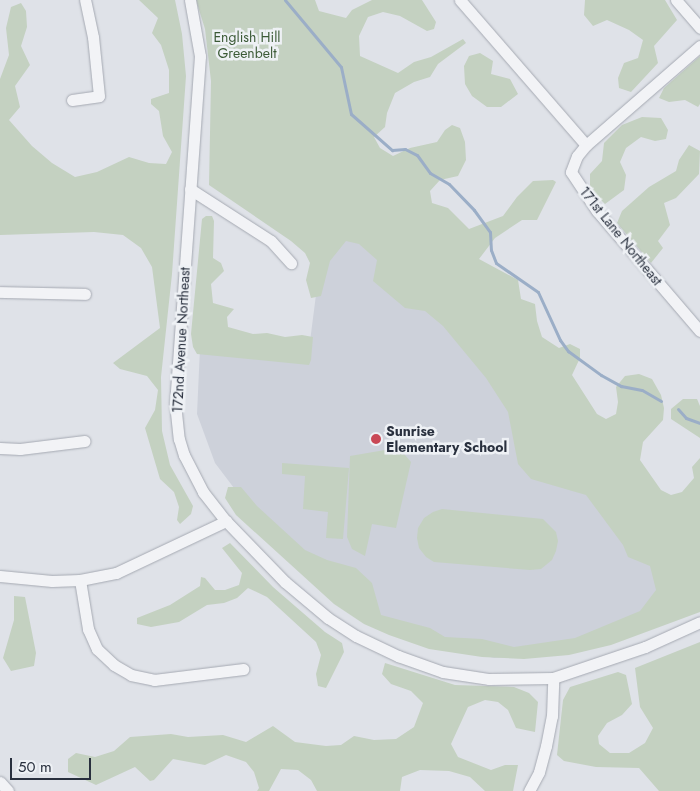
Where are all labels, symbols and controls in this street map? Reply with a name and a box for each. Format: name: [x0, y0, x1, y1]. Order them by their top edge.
park label: English Hill Greenbelt: [213, 29, 281, 62]
street label: 171st Lane Northeast: [576, 183, 666, 289]
street label: 172nd Avenue Northeast: [169, 267, 193, 413]
place label: Sunrise Elementary School: [386, 423, 507, 456]
marker: Sunrise Elementary School: [370, 433, 382, 445]
scale bar: [12, 748, 94, 780]
text: 50 m: [18, 756, 52, 778]

